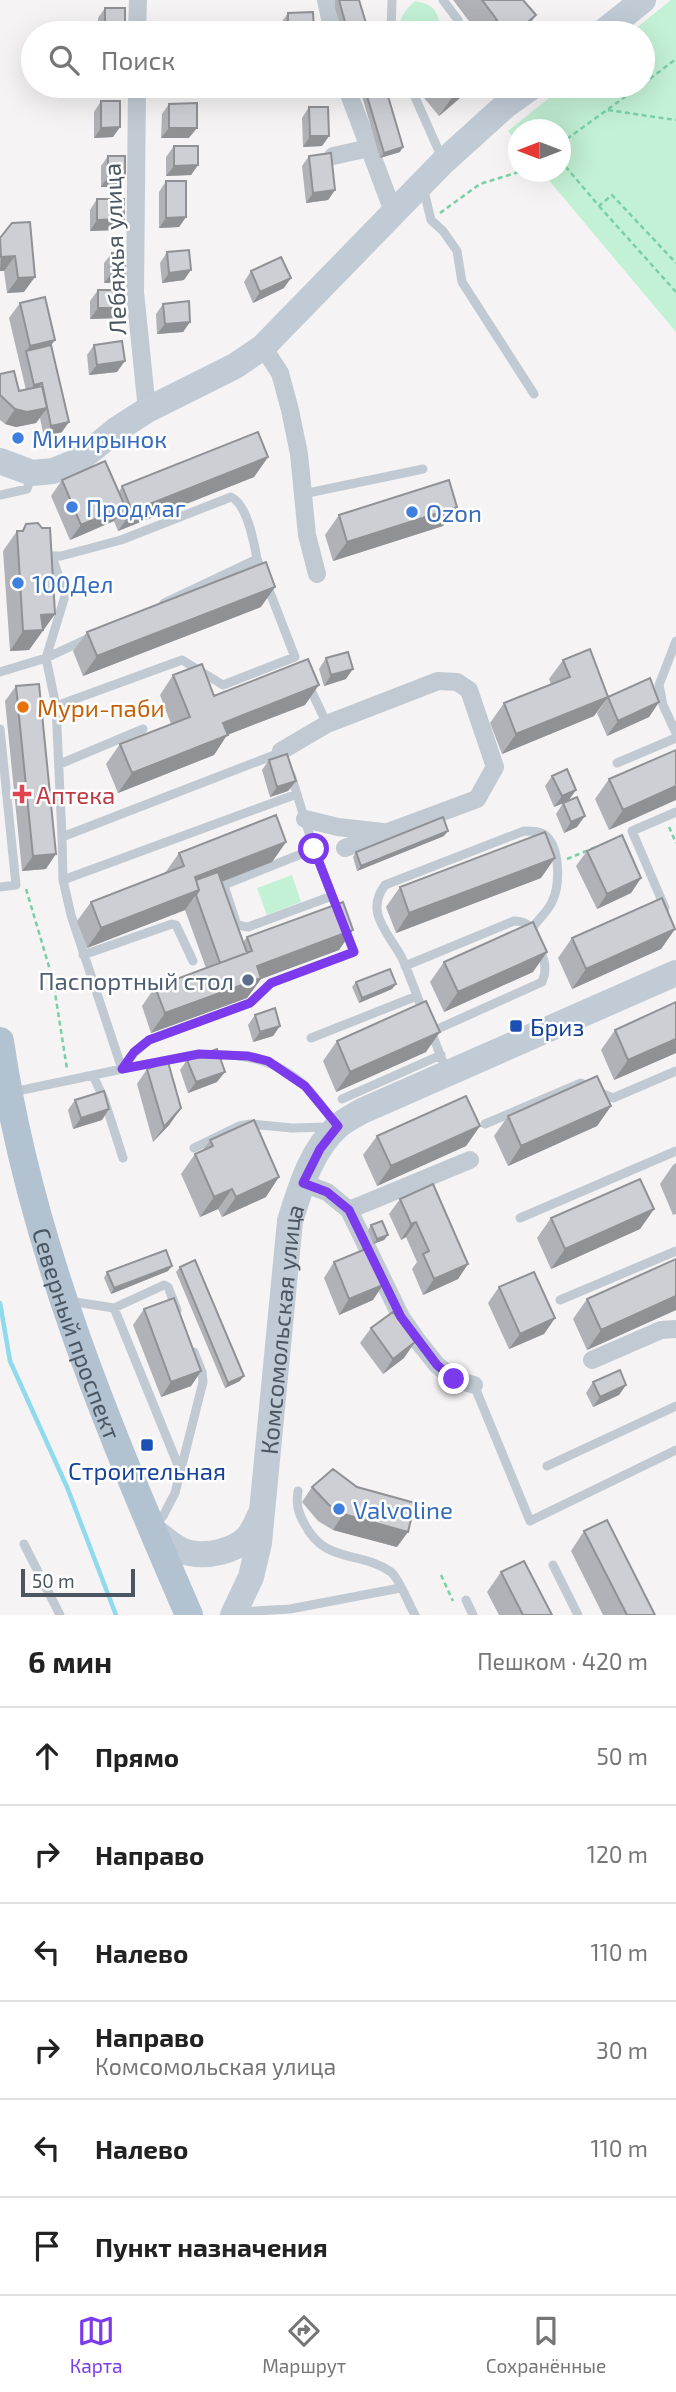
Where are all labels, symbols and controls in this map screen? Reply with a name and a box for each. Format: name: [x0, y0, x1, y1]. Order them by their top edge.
search box: [21, 21, 655, 98]
icon: search: [45, 41, 83, 79]
text: Поиск: [101, 44, 175, 75]
north arrow: [508, 119, 571, 182]
street label: Лебяжья улица: [97, 162, 132, 336]
place label: Минирынок: [32, 424, 167, 453]
marker: Минирынок: [10, 430, 26, 446]
place label: Продмаг: [86, 493, 186, 522]
place label: Ozon: [426, 498, 482, 527]
marker: Продмаг: [64, 499, 80, 515]
marker: Ozon: [404, 504, 420, 520]
place label: 100Дел: [32, 569, 114, 598]
marker: 100Дел: [10, 575, 26, 591]
place label: Мури-паби: [37, 693, 165, 723]
marker: Мури-паби: [15, 699, 31, 715]
place label: Аптека: [36, 780, 115, 809]
marker: Аптека: [14, 786, 30, 802]
route start: [298, 833, 329, 864]
place label: Паспортный стол: [39, 966, 234, 995]
marker: Паспортный стол: [240, 972, 256, 988]
place label: Бриз: [530, 1012, 584, 1041]
marker: Бриз: [508, 1018, 524, 1034]
street label: Комсомольская улица: [253, 1200, 309, 1456]
street label: Северный проспект: [27, 1224, 128, 1443]
route end: [438, 1363, 469, 1394]
marker: Строительная: [139, 1437, 155, 1453]
place label: Строительная: [68, 1456, 226, 1485]
place label: Valvoline: [353, 1495, 453, 1524]
marker: Valvoline: [331, 1501, 347, 1517]
scale bar: [21, 1566, 135, 1598]
text: 50 m: [32, 1569, 75, 1592]
text: 6 мин: [28, 1643, 112, 1679]
text: Пешком · 420 m: [477, 1647, 648, 1675]
icon: ahead: [28, 1737, 66, 1775]
text: Прямо: [95, 1741, 179, 1772]
text: 50 m: [597, 1742, 648, 1770]
icon: right: [28, 1835, 66, 1873]
text: Направо: [95, 1839, 204, 1870]
text: 120 m: [587, 1840, 648, 1868]
icon: left: [28, 1933, 66, 1971]
text: Налево: [95, 1937, 188, 1968]
text: 110 m: [591, 1938, 648, 1966]
text: Направо: [95, 2021, 204, 2052]
icon: right: [28, 2031, 66, 2069]
text: 30 m: [596, 2036, 648, 2064]
text: Комсомольская улица: [95, 2052, 336, 2080]
icon: left: [28, 2129, 66, 2167]
text: Налево: [95, 2133, 188, 2164]
text: 110 m: [591, 2134, 648, 2162]
icon: arrive: [28, 2227, 66, 2265]
text: Пункт назначения: [95, 2231, 328, 2262]
tab: Карта: [70, 2312, 123, 2377]
tab: Маршрут: [262, 2312, 346, 2377]
tab: Сохранённые: [486, 2312, 606, 2377]

